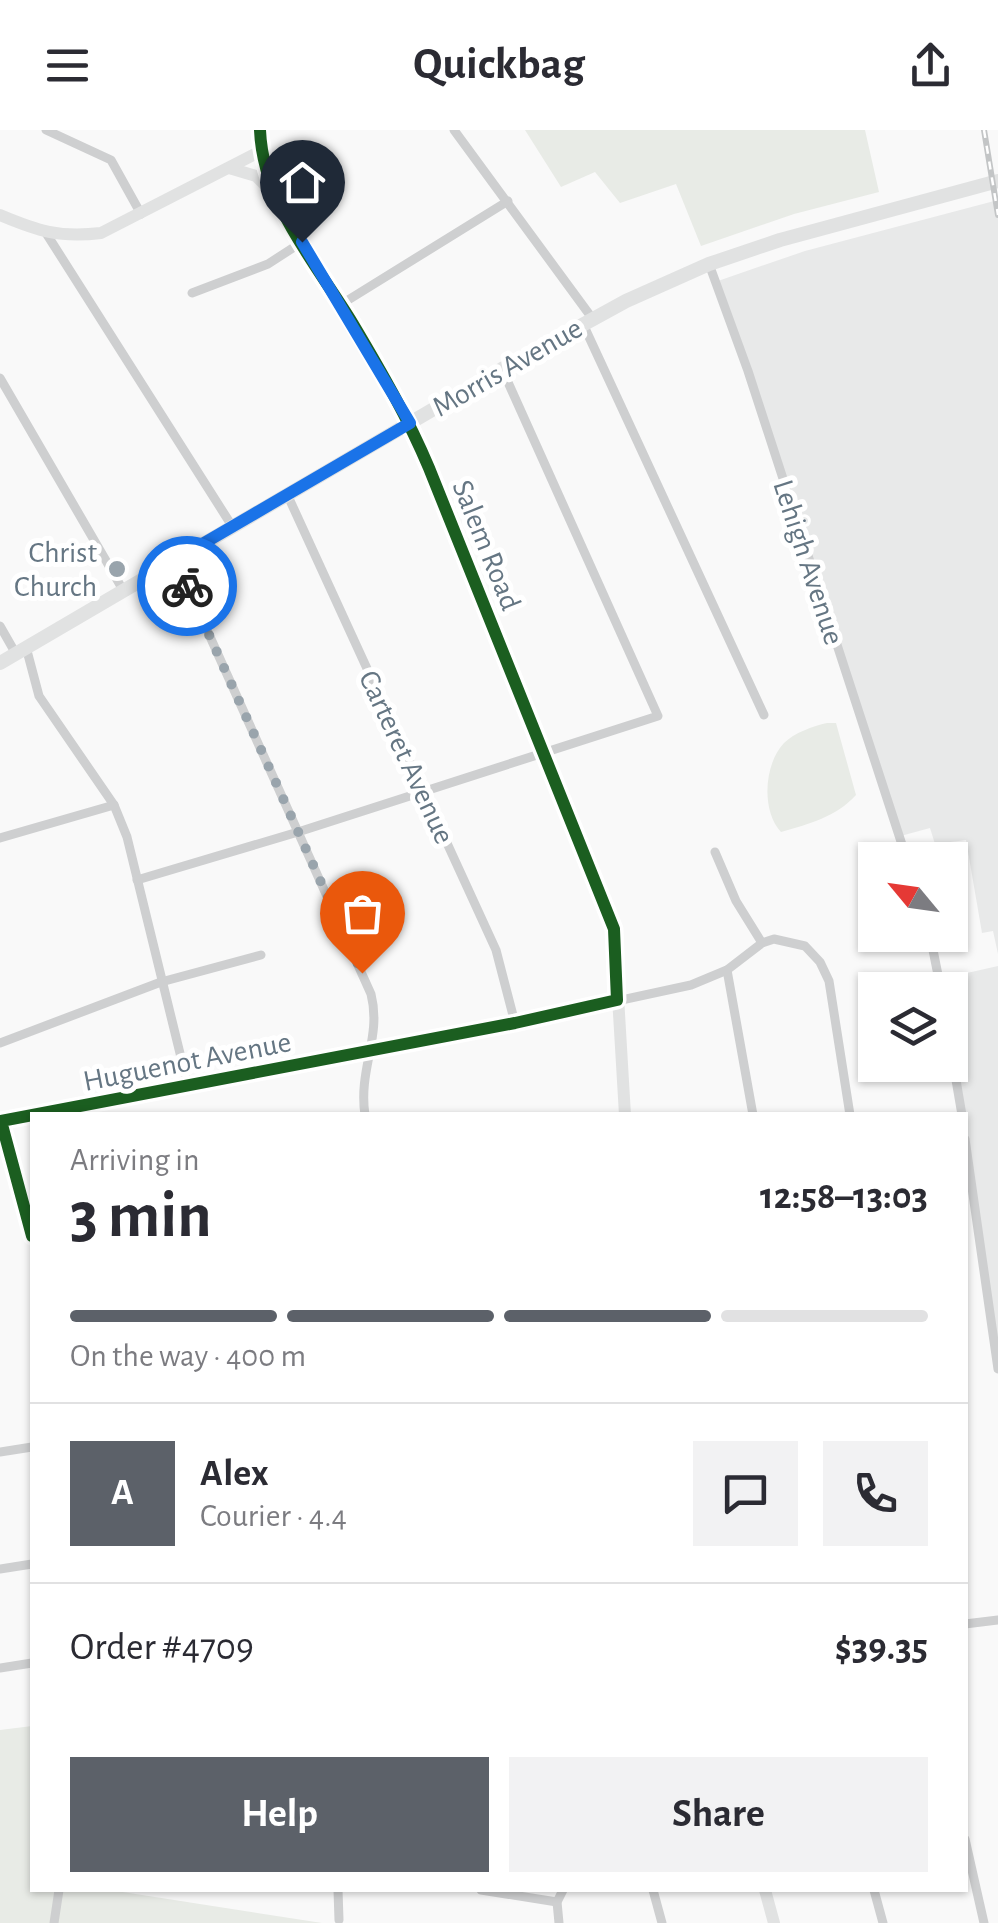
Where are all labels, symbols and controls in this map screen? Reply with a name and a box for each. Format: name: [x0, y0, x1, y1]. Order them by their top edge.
icon: menu: [40, 38, 95, 93]
icon: share: [903, 38, 958, 93]
text: Quickbag: [413, 42, 585, 87]
pin: [260, 140, 345, 243]
icon: home: [275, 155, 330, 210]
street label: Morris Avenue: [427, 313, 588, 423]
street label: Salem Road: [446, 476, 526, 615]
street label: Lehigh Avenue: [767, 476, 849, 648]
courier: [137, 536, 237, 636]
place label: Christ Church: [14, 538, 97, 602]
marker: Christ Church: [106, 558, 128, 580]
icon: bike: [160, 559, 215, 614]
street label: Carteret Avenue: [353, 666, 459, 849]
north arrow: [858, 842, 968, 952]
map controls: [858, 842, 968, 1082]
pin: [320, 871, 405, 974]
icon: bag: [335, 886, 390, 941]
button: layers: [858, 972, 968, 1082]
street label: Huguenot Avenue: [81, 1027, 294, 1097]
text: Arriving in: [70, 1144, 199, 1176]
text: 12:58–13:03: [760, 1178, 928, 1216]
text: 3 min: [70, 1184, 212, 1249]
text: On the way · 400 m: [70, 1340, 306, 1372]
button: chat: [693, 1441, 798, 1546]
button: phone: [823, 1441, 928, 1546]
text: Alex: [200, 1455, 269, 1493]
text: A: [111, 1474, 134, 1512]
text: Courier · 4.4: [200, 1500, 347, 1532]
text: Order #4709: [70, 1629, 254, 1667]
text: $39.35: [835, 1629, 928, 1667]
button: Help: [70, 1757, 489, 1872]
button: Share: [509, 1757, 928, 1872]

